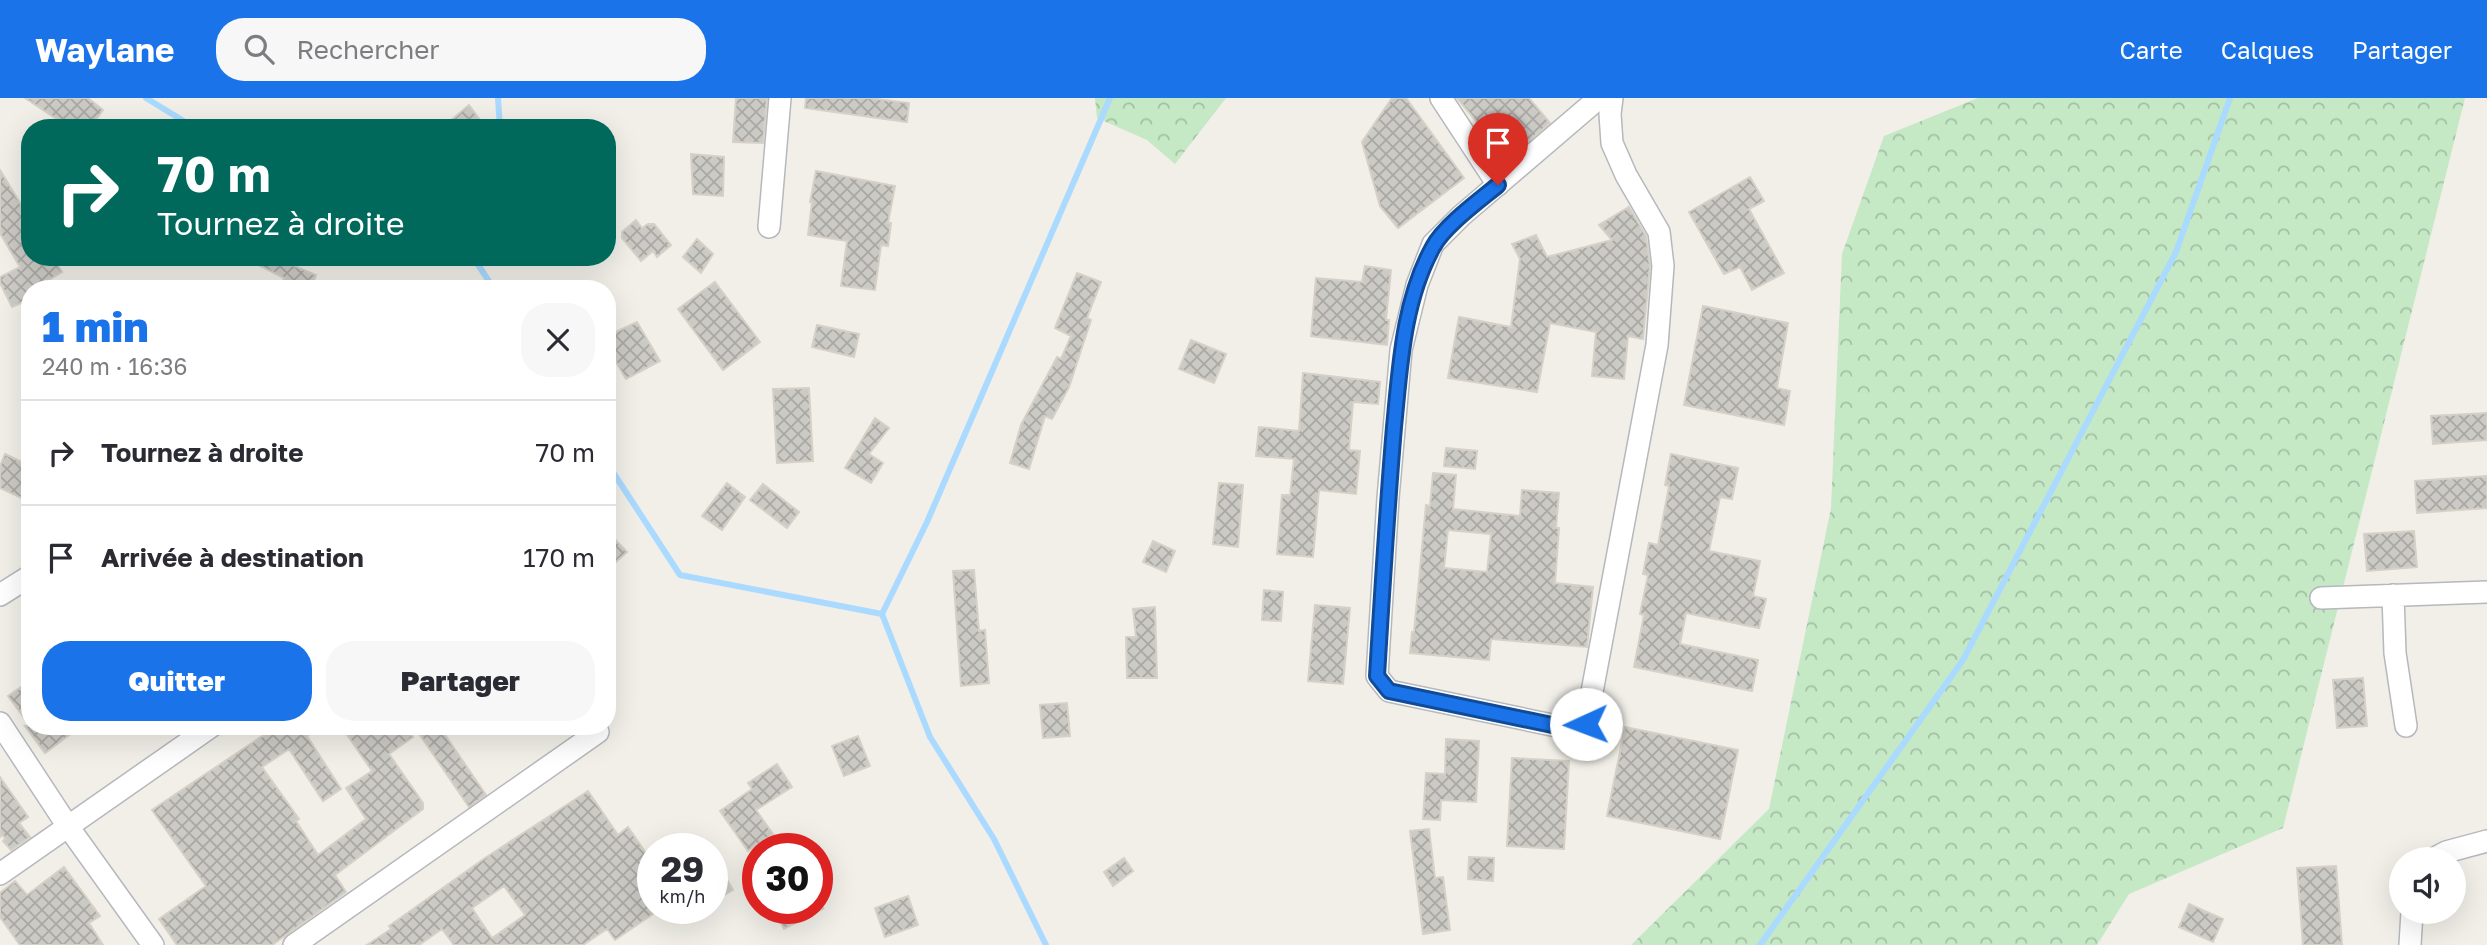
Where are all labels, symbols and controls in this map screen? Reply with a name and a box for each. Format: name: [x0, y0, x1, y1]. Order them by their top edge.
search box: [216, 18, 706, 81]
text: Waylane: [35, 30, 174, 69]
icon: search: [240, 30, 278, 68]
text: Rechercher: [296, 34, 439, 65]
text: Carte: [2119, 35, 2183, 64]
text: Calques: [2221, 35, 2314, 64]
text: Partager: [2352, 35, 2452, 64]
pin: [1468, 113, 1528, 185]
icon: arrive: [1479, 124, 1517, 162]
text: 70 m: [157, 144, 271, 203]
icon: right: [42, 147, 133, 238]
text: Tournez à droite: [157, 204, 405, 242]
text: 1 min: [42, 301, 149, 351]
button: close: [521, 303, 595, 377]
text: 240 m · 16:36: [42, 352, 187, 380]
icon: right: [42, 434, 80, 472]
text: Tournez à droite: [101, 437, 304, 468]
text: 70 m: [536, 437, 595, 468]
icon: arrive: [42, 539, 80, 577]
text: Arrivée à destination: [101, 542, 364, 573]
text: 170 m: [523, 542, 595, 573]
button: Quitter: [42, 641, 312, 721]
button: Partager: [326, 641, 595, 721]
position arrow: [1549, 687, 1623, 761]
speed limit sign: 30: [742, 833, 833, 924]
map controls: [2389, 847, 2466, 924]
button: sound: [2389, 847, 2466, 924]
text: 29: [661, 848, 704, 890]
text: km/h: [660, 885, 705, 907]

